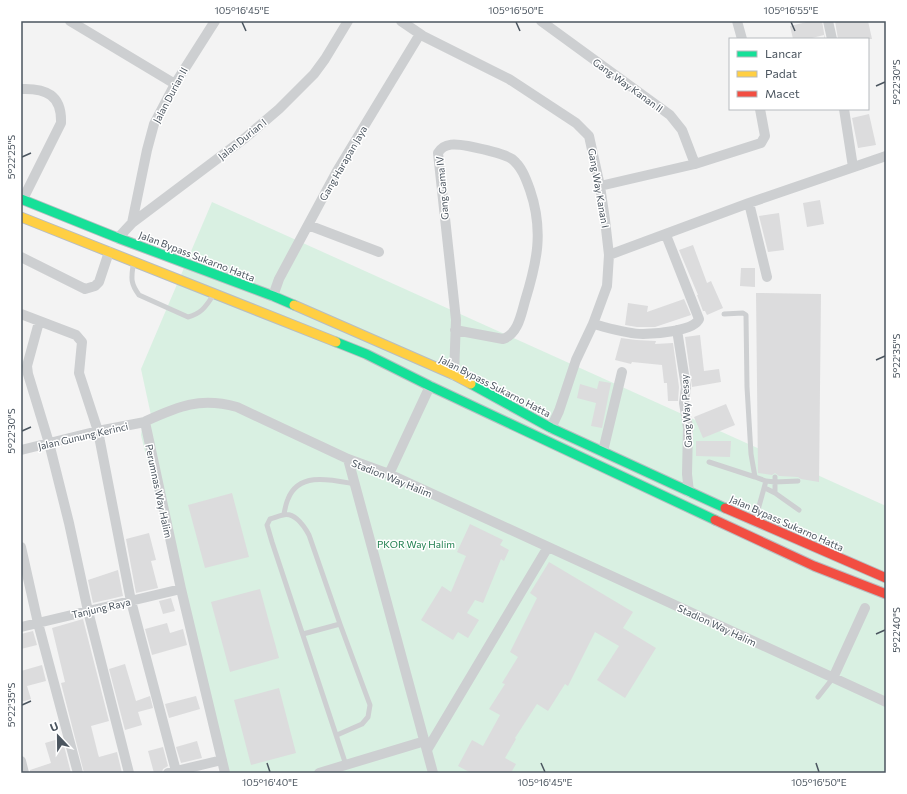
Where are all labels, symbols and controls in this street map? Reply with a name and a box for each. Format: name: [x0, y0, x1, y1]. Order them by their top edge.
text: 105°16'45"E: [214, 4, 270, 16]
text: 105°16'50"E: [488, 4, 544, 16]
text: 105°16'55"E: [764, 4, 818, 16]
legend: [729, 38, 869, 110]
text: Lancar: [765, 46, 802, 60]
street label: Gang Way Kanan II: [591, 56, 665, 114]
text: 5°22'30"S: [890, 59, 902, 105]
street label: Jalan Durian II: [150, 65, 190, 125]
text: Padat: [765, 66, 797, 80]
text: Macet: [765, 86, 800, 100]
street label: Jalan Durian I: [215, 116, 269, 162]
street label: Gang Harapan Jaya: [317, 123, 369, 203]
text: 5°22'25"S: [5, 135, 17, 179]
street label: Gang Way Kanan I: [586, 147, 612, 229]
street label: Gang Gama IV: [433, 156, 451, 220]
street label: Jalan Bypass Sukarno Hatta: [137, 228, 257, 284]
text: 5°22'35"S: [890, 334, 902, 378]
street label: Jalan Bypass Sukarno Hatta: [437, 353, 553, 419]
street label: Gang Way Pesay: [678, 374, 694, 448]
text: 5°22'30"S: [5, 408, 17, 454]
street label: Jalan Gunung Kerinci: [37, 420, 129, 452]
street label: Perumnas Way Halim: [143, 443, 175, 539]
street label: Stadion Way Halim: [350, 456, 434, 500]
street label: Jalan Bypass Sukarno Hatta: [728, 492, 846, 554]
park label: PKOR Way Halim: [377, 538, 455, 550]
street label: Tanjung Raya: [71, 595, 131, 621]
street label: Stadion Way Halim: [676, 601, 758, 649]
text: 5°22'40"S: [890, 607, 902, 653]
text: 5°22'35"S: [5, 683, 17, 727]
north arrow: [38, 716, 78, 756]
text: U: [48, 719, 60, 734]
text: 105°16'40"E: [242, 776, 298, 788]
text: 105°16'45"E: [517, 776, 573, 788]
text: 105°16'50"E: [791, 776, 847, 788]

